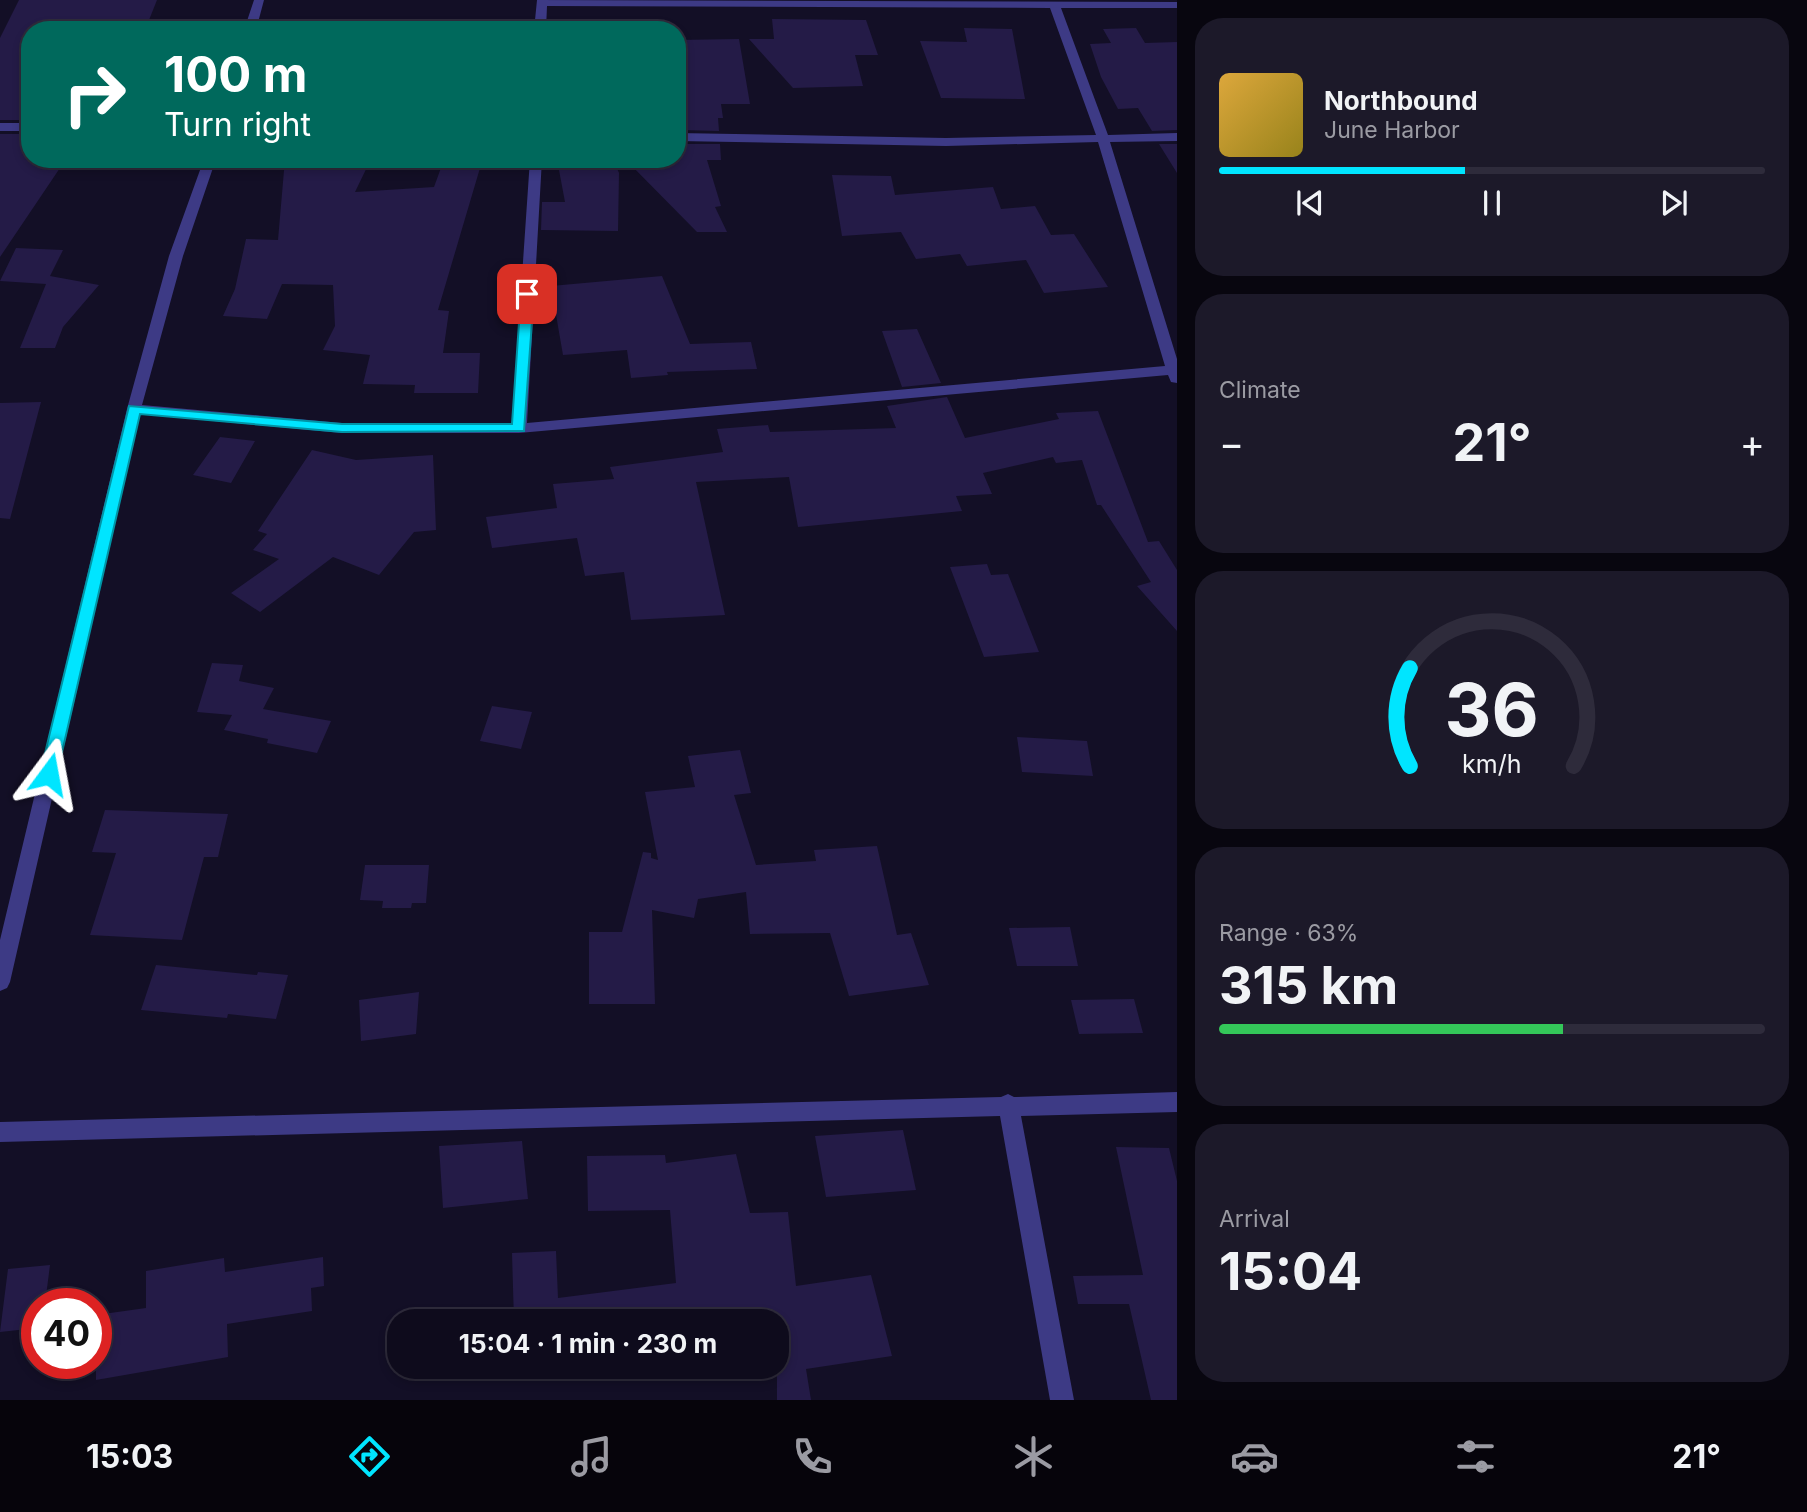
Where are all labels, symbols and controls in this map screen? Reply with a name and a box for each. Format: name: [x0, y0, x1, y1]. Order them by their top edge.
text: 100 m: [164, 45, 308, 104]
icon: right: [49, 49, 140, 140]
text: Northbound: [1324, 85, 1478, 116]
text: Turn right: [164, 105, 311, 144]
text: June Harbor: [1324, 116, 1460, 144]
icon: previous: [1291, 184, 1329, 222]
icon: pause: [1473, 184, 1511, 222]
icon: next: [1655, 184, 1693, 222]
pin: [497, 264, 557, 324]
icon: arrive: [508, 275, 546, 313]
text: Climate: [1219, 376, 1301, 404]
text: 21°: [1452, 411, 1532, 474]
text: −: [1219, 420, 1244, 466]
text: +: [1740, 420, 1765, 466]
text: 36: [1445, 665, 1539, 754]
position arrow: [12, 737, 86, 811]
text: km/h: [1462, 749, 1522, 779]
text: Range · 63%: [1219, 919, 1358, 947]
text: 315 km: [1219, 954, 1398, 1017]
text: Arrival: [1219, 1205, 1290, 1233]
text: 15:04: [1219, 1240, 1362, 1303]
speed limit sign: 40: [21, 1288, 112, 1379]
text: 15:04 · 1 min · 230 m: [459, 1328, 717, 1359]
icon: directions: [345, 1432, 394, 1481]
icon: music: [567, 1432, 616, 1481]
icon: phone: [788, 1432, 837, 1481]
icon: climate: [1009, 1432, 1058, 1481]
icon: car: [1230, 1432, 1279, 1481]
icon: filters: [1451, 1432, 1500, 1481]
text: 15:03: [86, 1437, 173, 1476]
text: 21°: [1672, 1437, 1721, 1476]

